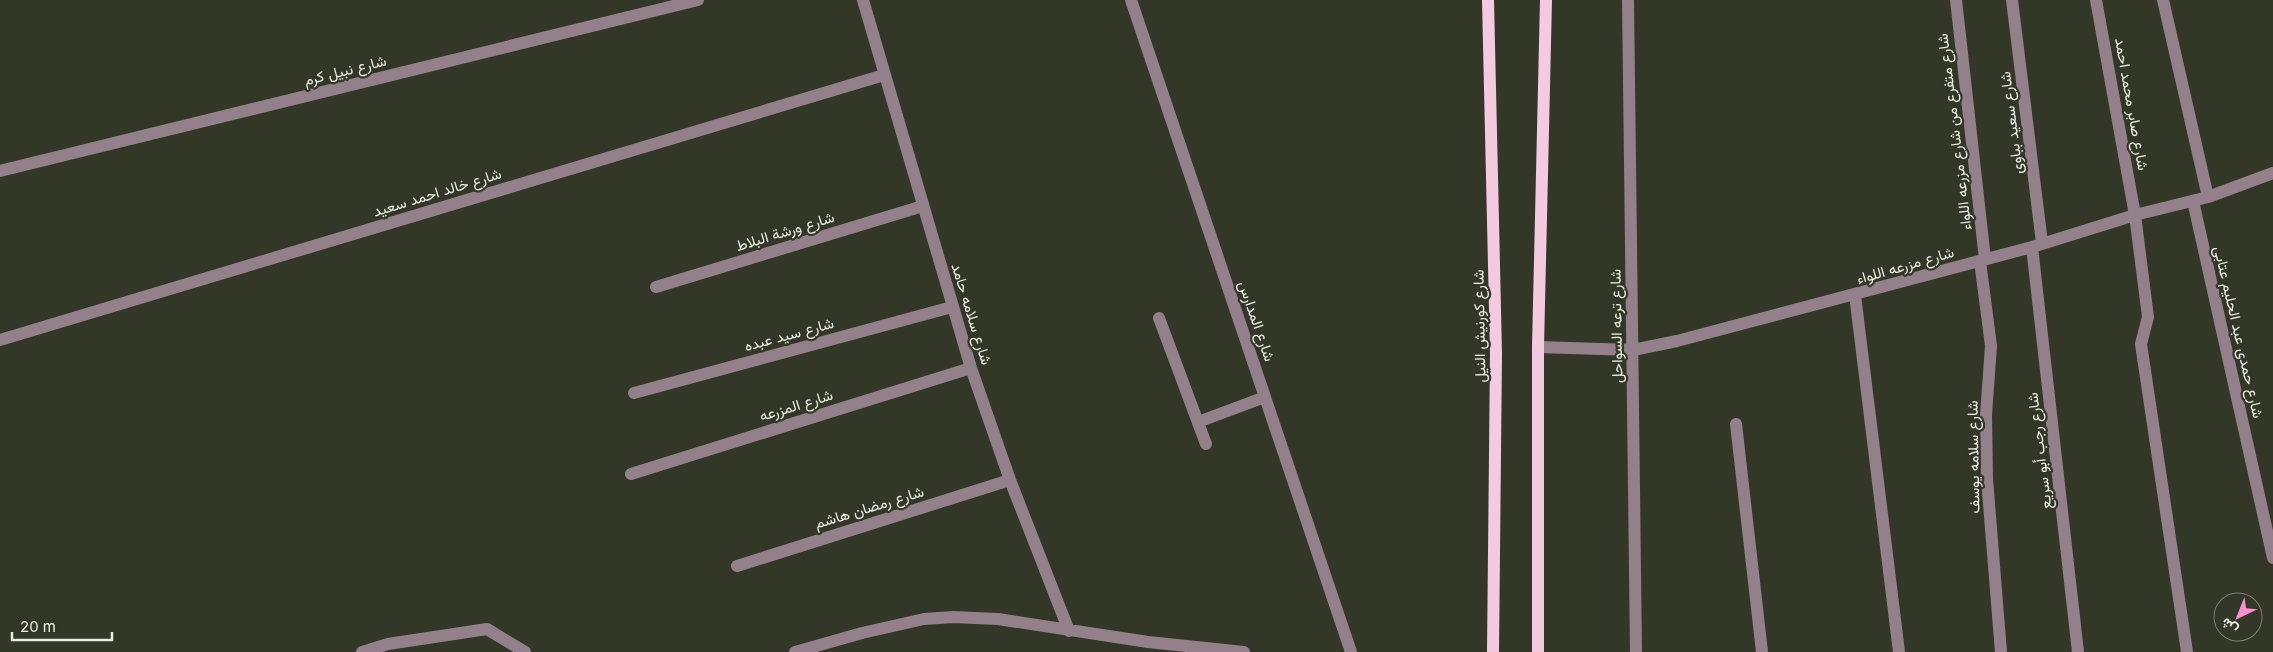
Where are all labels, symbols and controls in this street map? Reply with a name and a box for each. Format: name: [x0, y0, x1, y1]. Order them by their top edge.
street label: شارع متفرع من شارع مزرعه اللواء: [1932, 32, 1977, 231]
street label: شارع صابر محمد احمد: [2109, 36, 2153, 172]
street label: شارع نبيل كرم: [302, 51, 389, 91]
street label: شارع سعيد بباوى: [1995, 70, 2029, 175]
street label: شارع خالد احمد سعيد: [371, 163, 504, 222]
street label: شارع ورشة البلاط: [733, 207, 837, 257]
street label: شارع مزرعه اللواء: [1854, 242, 1957, 290]
street label: شارع حمدى عبد الحليم عتابى: [2208, 244, 2268, 421]
street label: شارع سلامه حامد: [946, 261, 997, 368]
street label: شارع كورنيش النيل: [1469, 269, 1491, 383]
street label: شارع ترعه السواحل: [1606, 269, 1628, 383]
street label: شارع المدارس: [1232, 278, 1280, 365]
street label: شارع سيد عبده: [742, 313, 836, 357]
street label: شارع المزرعه: [757, 385, 836, 427]
street label: شارع رجب أبو سريع: [2022, 391, 2058, 510]
street label: شارع سلامه يوسف: [1963, 400, 1985, 514]
street label: شارع رمضان هاشم: [812, 481, 927, 535]
north arrow: [2213, 592, 2263, 642]
scale bar: [12, 610, 112, 642]
text: ش: [2217, 614, 2241, 639]
text: 20 m: [20, 617, 56, 636]

